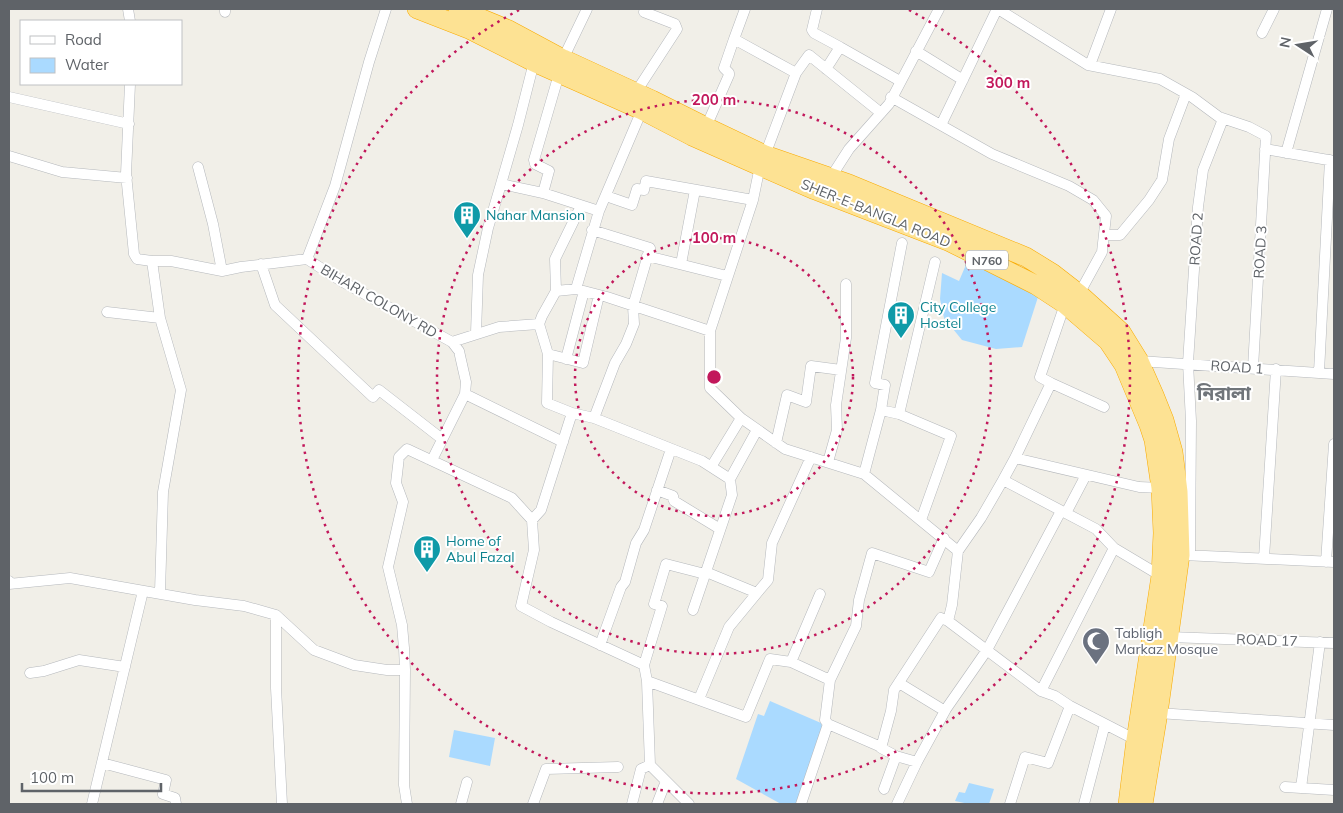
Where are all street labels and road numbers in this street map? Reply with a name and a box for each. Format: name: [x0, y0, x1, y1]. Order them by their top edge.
street label: SHER-E-BANGLA ROAD: [798, 175, 954, 251]
street label: ROAD 2: [1185, 212, 1207, 266]
street label: ROAD 3: [1250, 225, 1270, 279]
road number: N760: [966, 250, 1008, 270]
street label: BIHARI COLONY RD: [317, 260, 441, 342]
street label: ROAD 1: [1210, 356, 1264, 378]
street label: ROAD 17: [1236, 630, 1298, 650]

